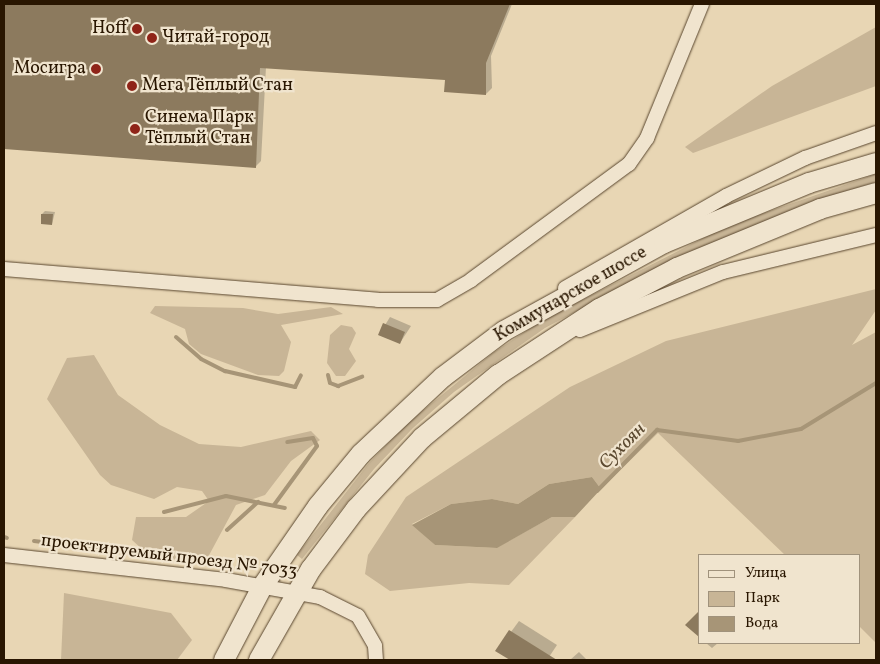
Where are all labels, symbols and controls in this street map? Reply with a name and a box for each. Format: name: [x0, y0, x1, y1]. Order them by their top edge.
place label: Hoff: [92, 18, 127, 40]
marker: Hoff: [131, 23, 143, 35]
place label: Читай-город: [162, 27, 269, 49]
marker: Читай-город: [146, 32, 158, 44]
place label: Мосигра: [14, 58, 86, 80]
marker: Мосигра: [90, 63, 102, 75]
place label: Мега Тёплый Cтан: [142, 75, 294, 97]
marker: Мега Тёплый Cтан: [126, 80, 138, 92]
place label: Синема Парк Тёплый Стан: [145, 108, 254, 150]
marker: Синема Парк Тёплый Стан: [129, 123, 141, 135]
street label: Коммунарское шоссе: [491, 242, 651, 348]
water label: Сухоян: [595, 419, 651, 475]
street label: проектируемый проезд № 7033: [40, 531, 298, 583]
legend: [698, 554, 860, 644]
text: Улица: [745, 563, 787, 584]
text: Парк: [745, 588, 780, 609]
text: Вода: [745, 613, 778, 634]

